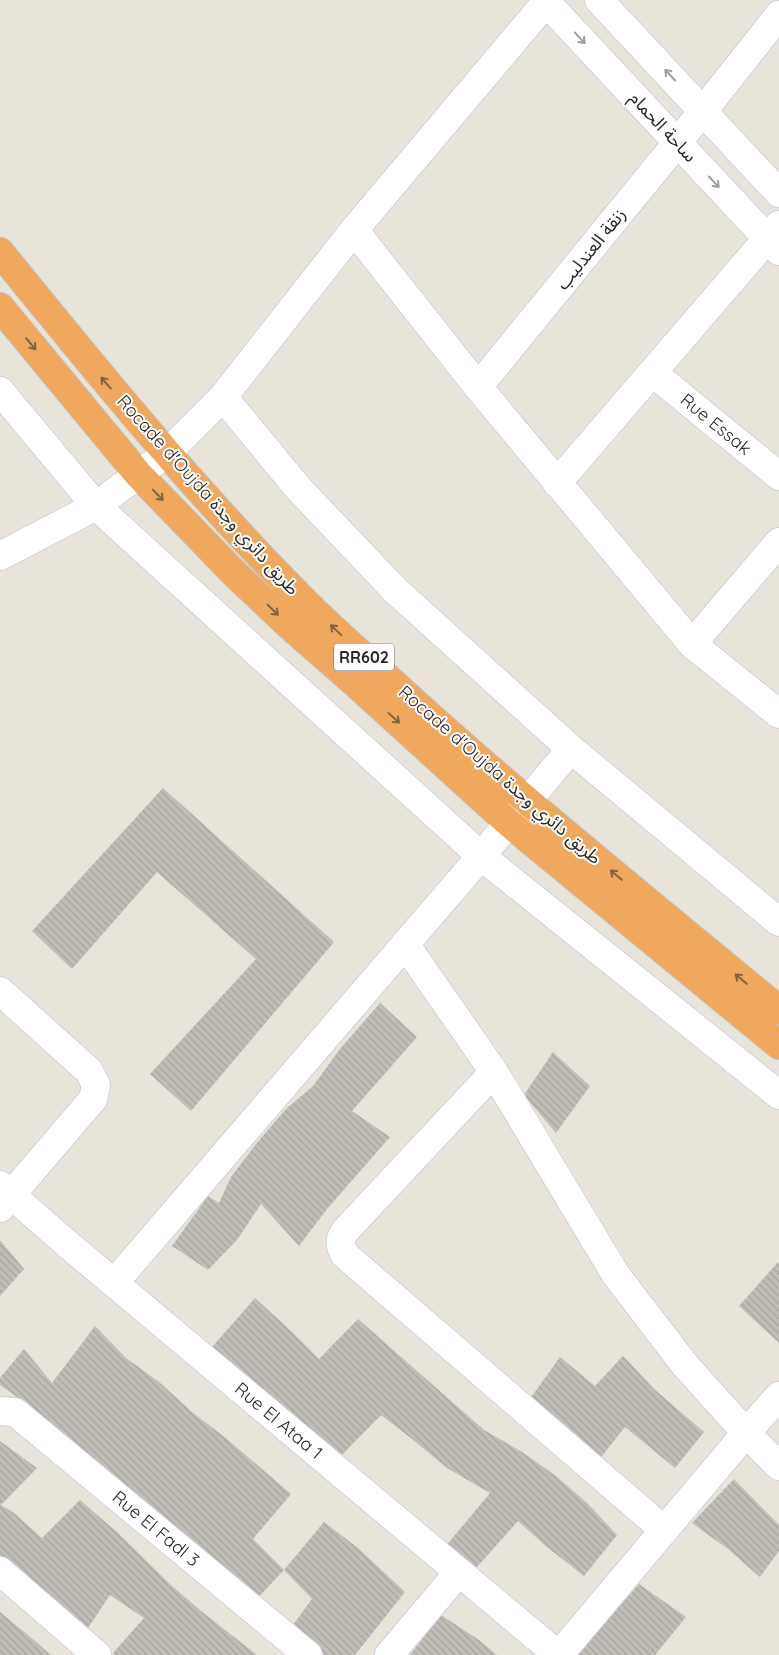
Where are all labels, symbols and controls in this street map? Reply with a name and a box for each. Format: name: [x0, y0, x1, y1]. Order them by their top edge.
one-way arrow: [574, 31, 586, 44]
one-way arrow: [664, 69, 676, 82]
street label: ساحة الحمام: [623, 86, 702, 169]
one-way arrow: [708, 176, 720, 189]
street label: زنقة العندليب: [551, 203, 631, 294]
one-way arrow: [25, 337, 36, 350]
one-way arrow: [101, 377, 112, 390]
street label: Rue Essak: [676, 388, 756, 460]
street label: Rocade d'Oujda طريق دائري وجدة: [111, 390, 304, 601]
one-way arrow: [152, 489, 165, 501]
one-way arrow: [267, 604, 279, 616]
one-way arrow: [329, 624, 342, 636]
road number: RR602: [334, 644, 394, 670]
street label: Rocade d'Oujda طريق دائري وجدة: [393, 680, 607, 871]
one-way arrow: [388, 713, 401, 724]
one-way arrow: [610, 870, 623, 881]
one-way arrow: [735, 973, 748, 984]
street label: Rue El Ataa 1: [230, 1377, 328, 1464]
street label: Rue El Fadl 3: [108, 1486, 205, 1571]

